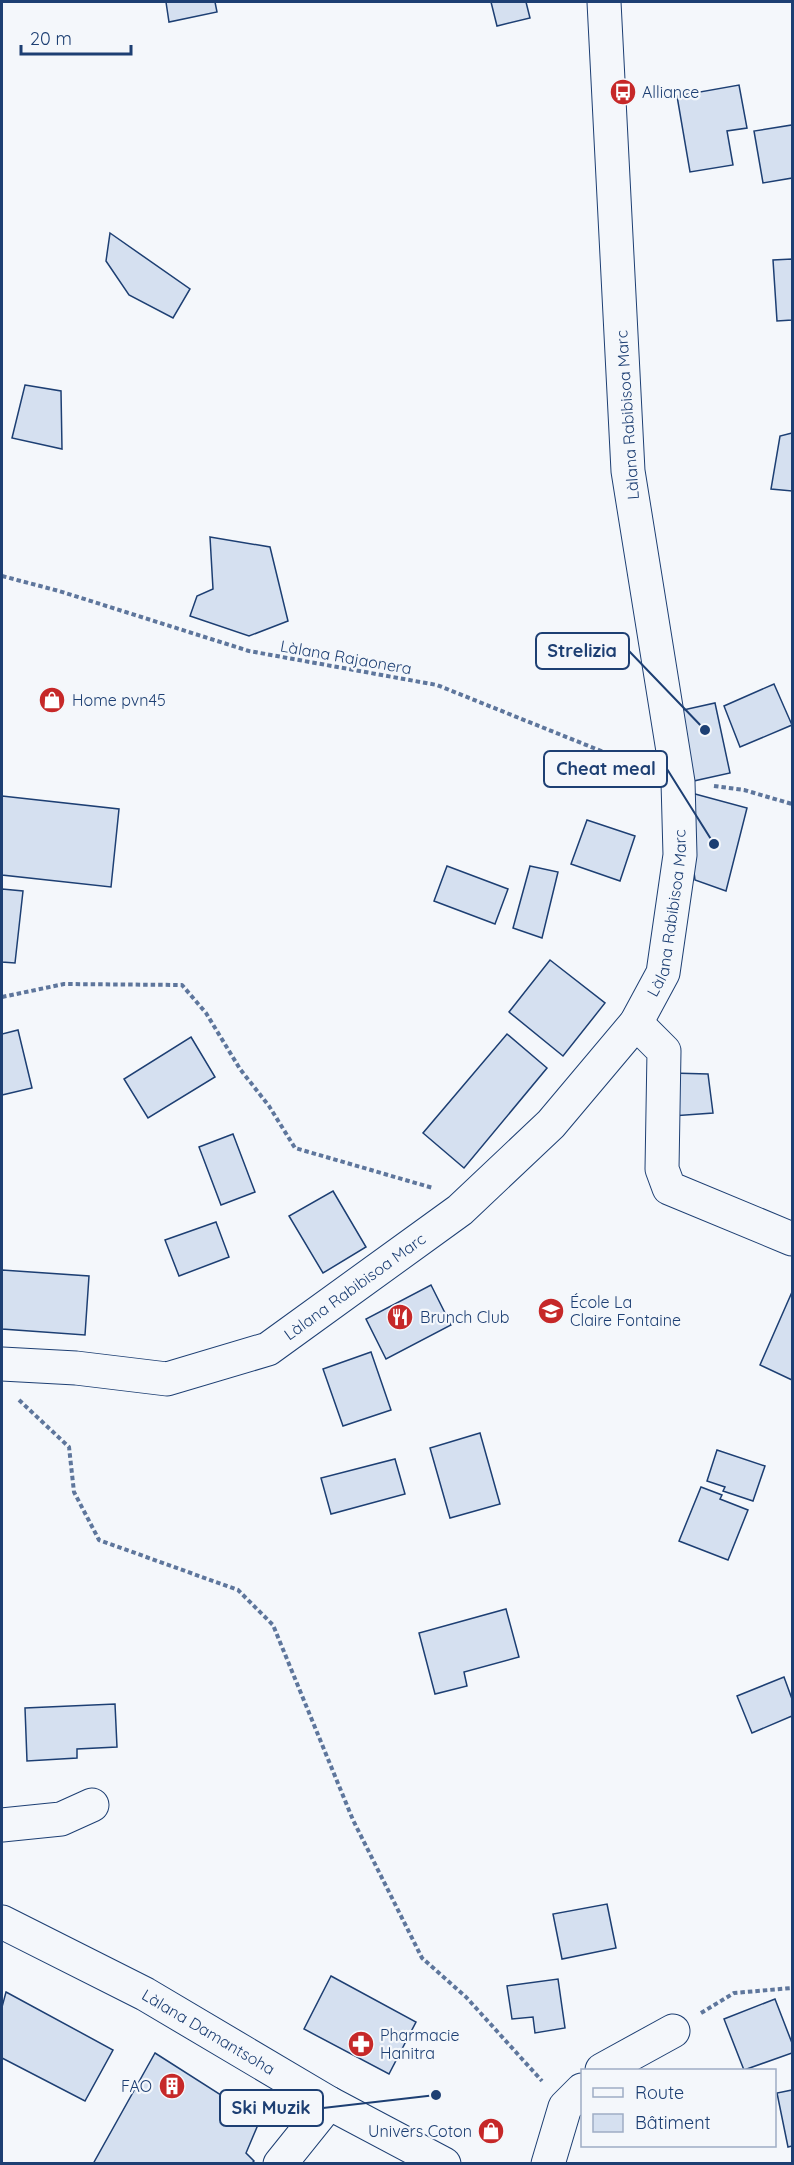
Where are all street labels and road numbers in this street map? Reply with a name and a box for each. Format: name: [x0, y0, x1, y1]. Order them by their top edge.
street label: Làlana Rabibisoa Marc: [611, 330, 643, 500]
street label: Làlana Rajaonera: [279, 636, 413, 678]
street label: Làlana Rabibisoa Marc: [642, 829, 690, 1000]
street label: Làlana Rabibisoa Marc: [280, 1228, 429, 1344]
street label: Làlana Damantsoha: [138, 1984, 279, 2079]

